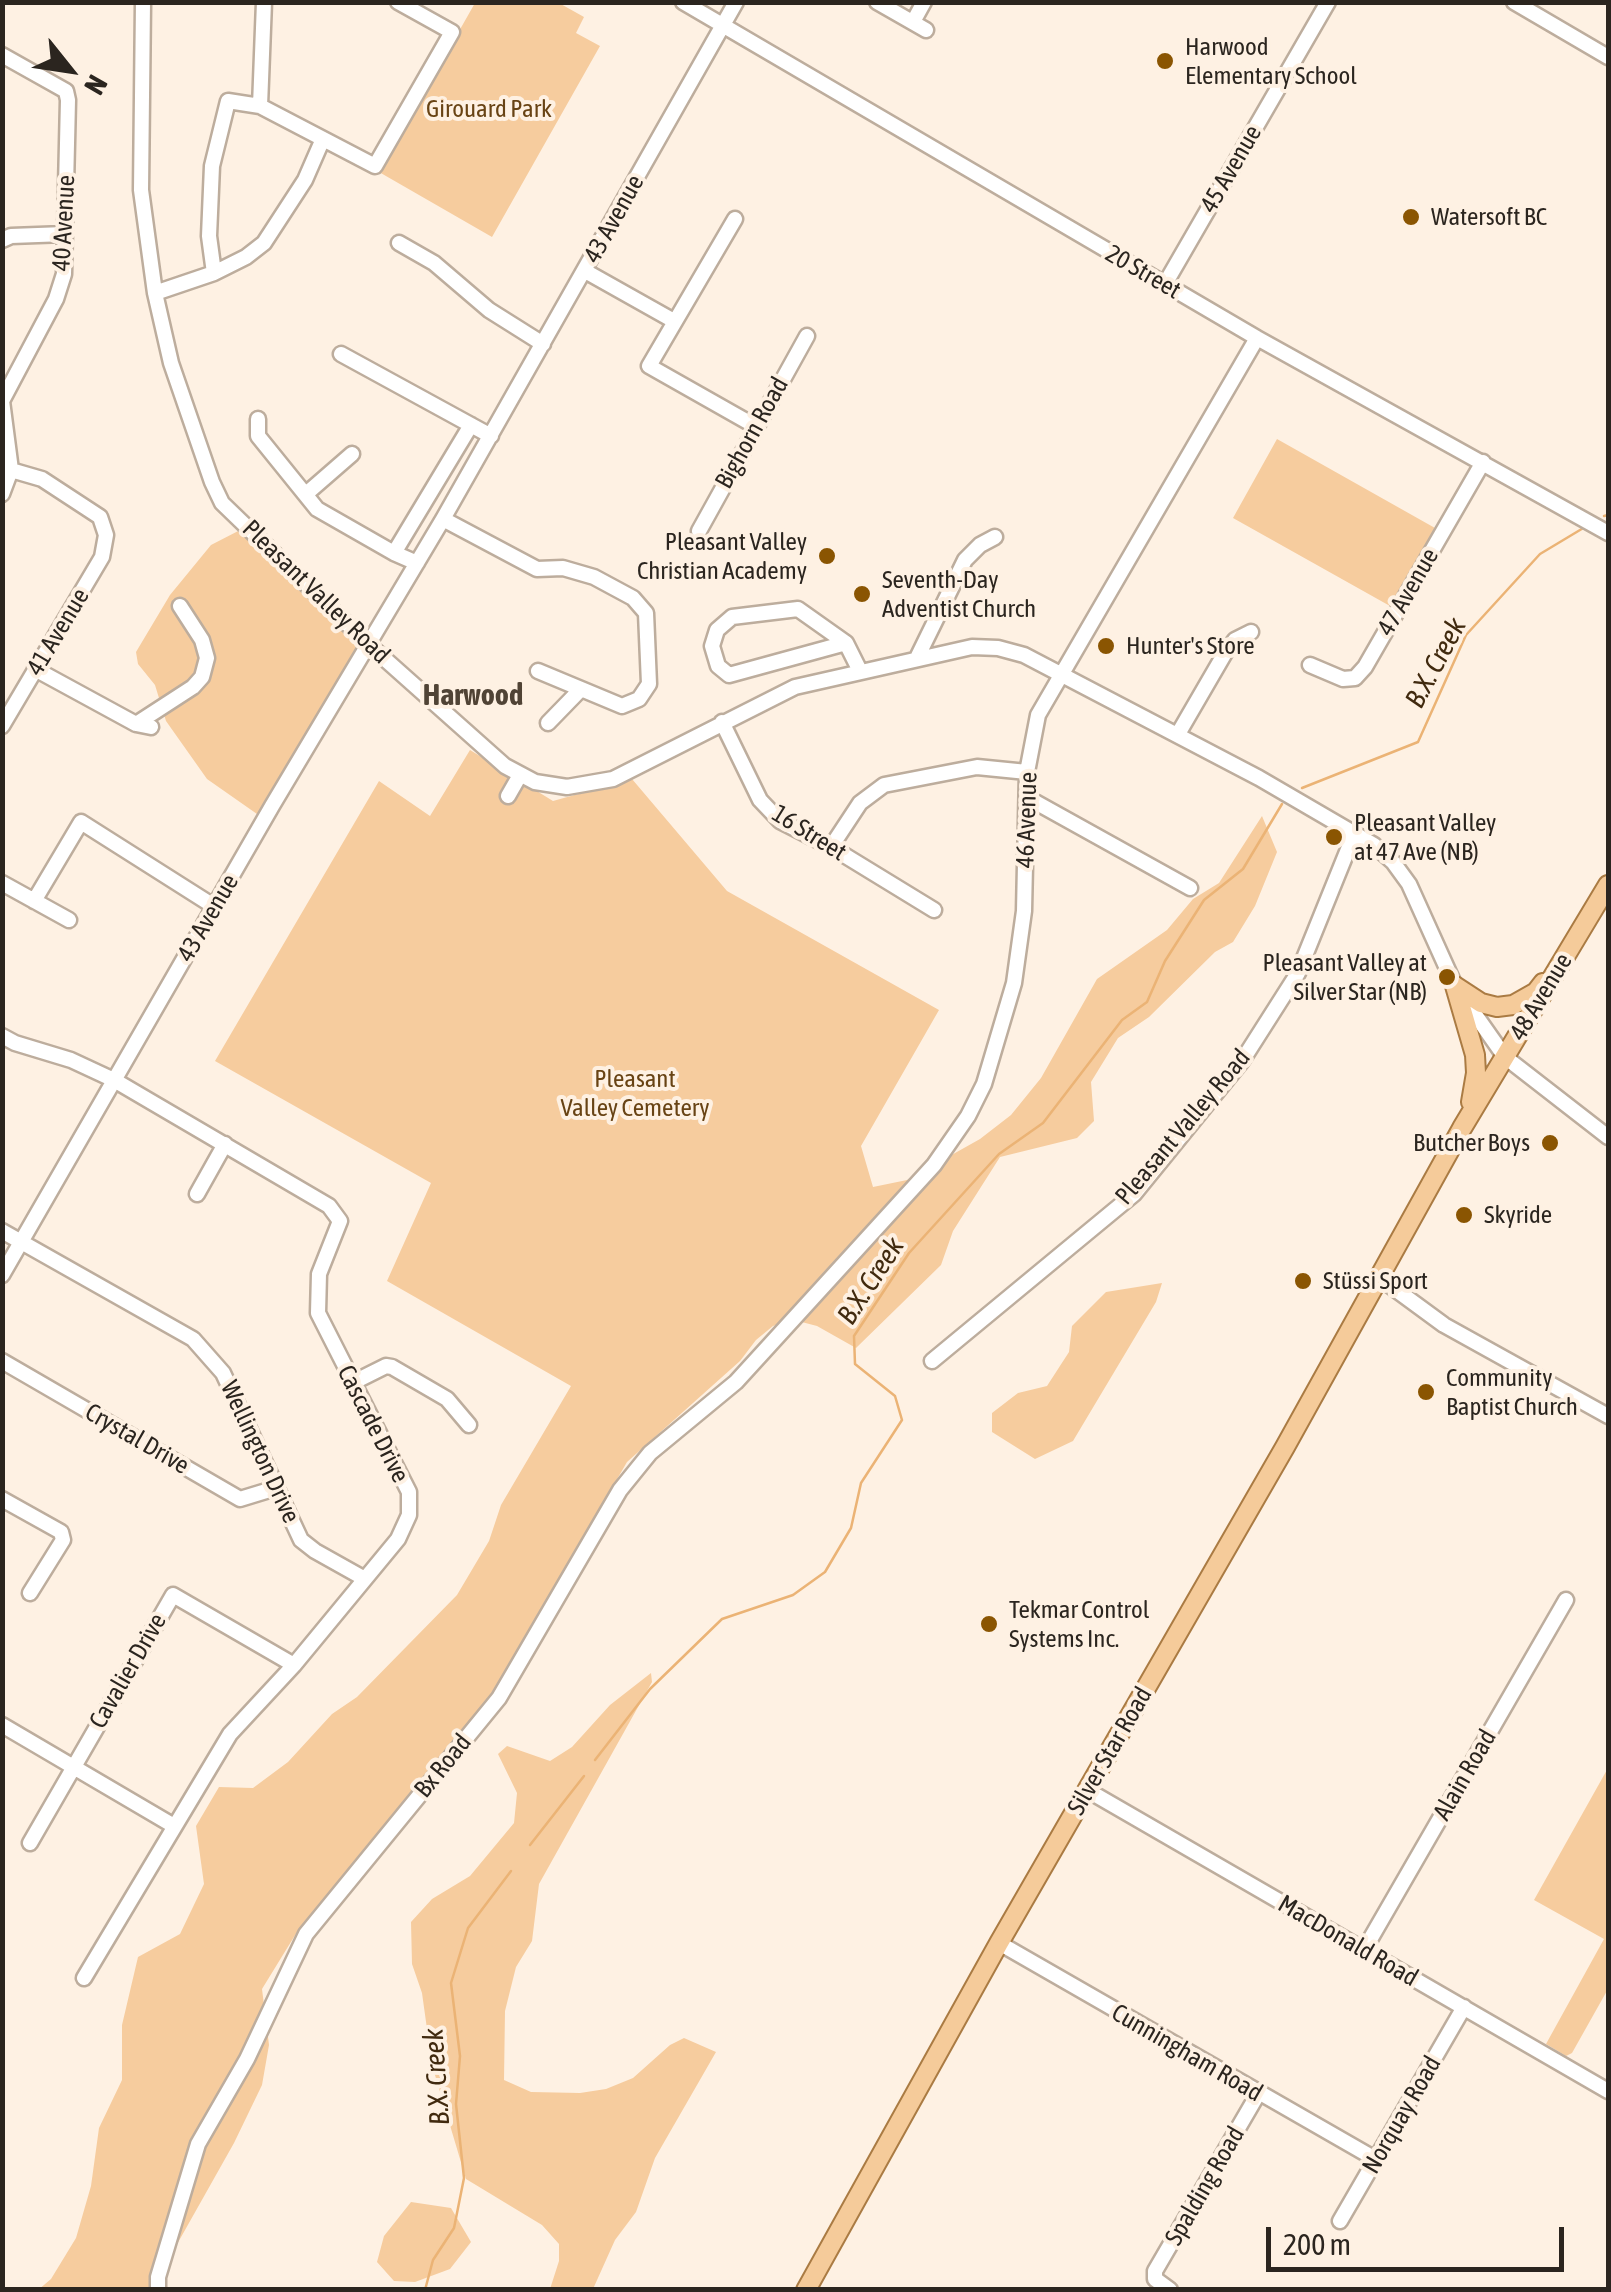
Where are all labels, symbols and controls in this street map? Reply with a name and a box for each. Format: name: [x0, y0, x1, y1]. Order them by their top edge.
north arrow: [20, 20, 120, 120]
place label: Harwood Elementary School: [1185, 32, 1357, 91]
marker: Harwood Elementary School: [1154, 50, 1176, 72]
text: N: [78, 70, 114, 100]
park label: Girouard Park: [426, 94, 552, 124]
street label: 45 Avenue: [1194, 120, 1268, 218]
street label: 43 Avenue: [578, 170, 650, 268]
street label: 40 Avenue: [47, 174, 81, 272]
place label: Watersoft BC: [1431, 202, 1547, 232]
marker: Watersoft BC: [1400, 206, 1422, 228]
street label: 20 Street: [1100, 239, 1186, 305]
street label: Bighorn Road: [709, 372, 795, 494]
street label: Pleasant Valley Road: [236, 514, 396, 670]
place label: Pleasant Valley Christian Academy: [637, 527, 807, 586]
street label: 47 Avenue: [1371, 543, 1445, 641]
marker: Pleasant Valley Christian Academy: [816, 545, 838, 567]
place label: Seventh-Day Adventist Church: [882, 565, 1036, 624]
street label: 41 Avenue: [20, 583, 96, 681]
marker: Seventh-Day Adventist Church: [851, 583, 873, 605]
water label: B.X. Creek: [1398, 612, 1474, 714]
place label: Hunter's Store: [1126, 631, 1255, 661]
marker: Hunter's Store: [1095, 635, 1117, 657]
district label: Harwood: [423, 678, 523, 714]
street label: 46 Avenue: [1010, 771, 1044, 869]
street label: 16 Street: [766, 799, 852, 867]
place label: Pleasant Valley at 47 Ave (NB): [1354, 808, 1496, 867]
marker: Pleasant Valley at 47 Ave (NB): [1323, 826, 1345, 848]
street label: 43 Avenue: [171, 869, 245, 967]
place label: Pleasant Valley at Silver Star (NB): [1262, 948, 1427, 1007]
street label: 48 Avenue: [1503, 948, 1579, 1046]
marker: Pleasant Valley at Silver Star (NB): [1436, 966, 1458, 988]
street label: Pleasant Valley Road: [1109, 1043, 1257, 1211]
park label: Pleasant Valley Cemetery: [561, 1064, 709, 1123]
place label: Butcher Boys: [1413, 1128, 1530, 1158]
marker: Butcher Boys: [1539, 1132, 1561, 1154]
place label: Skyride: [1484, 1200, 1552, 1230]
marker: Skyride: [1453, 1204, 1475, 1226]
water label: B.X. Creek: [831, 1231, 911, 1331]
place label: Stüssi Sport: [1323, 1266, 1428, 1296]
marker: Stüssi Sport: [1292, 1270, 1314, 1292]
street label: Cascade Drive: [331, 1360, 415, 1488]
place label: Community Baptist Church: [1446, 1363, 1578, 1422]
street label: Wellington Drive: [214, 1376, 306, 1528]
marker: Community Baptist Church: [1415, 1381, 1437, 1403]
street label: Crystal Drive: [80, 1397, 194, 1481]
place label: Tekmar Control Systems Inc.: [1009, 1595, 1149, 1654]
street label: Cavalier Drive: [83, 1608, 173, 1734]
marker: Tekmar Control Systems Inc.: [978, 1613, 1000, 1635]
street label: Silver Star Road: [1061, 1682, 1159, 1820]
street label: Alain Road: [1427, 1724, 1503, 1826]
street label: Bx Road: [408, 1728, 478, 1804]
street label: MacDonald Road: [1273, 1889, 1423, 1993]
street label: Cunningham Road: [1106, 1998, 1268, 2108]
water label: B.X. Creek: [417, 2028, 457, 2126]
street label: Norquay Road: [1356, 2051, 1448, 2179]
street label: Spalding Road: [1159, 2121, 1251, 2251]
scale bar: [1271, 2207, 1568, 2269]
text: 200 m: [1283, 2227, 1351, 2261]

